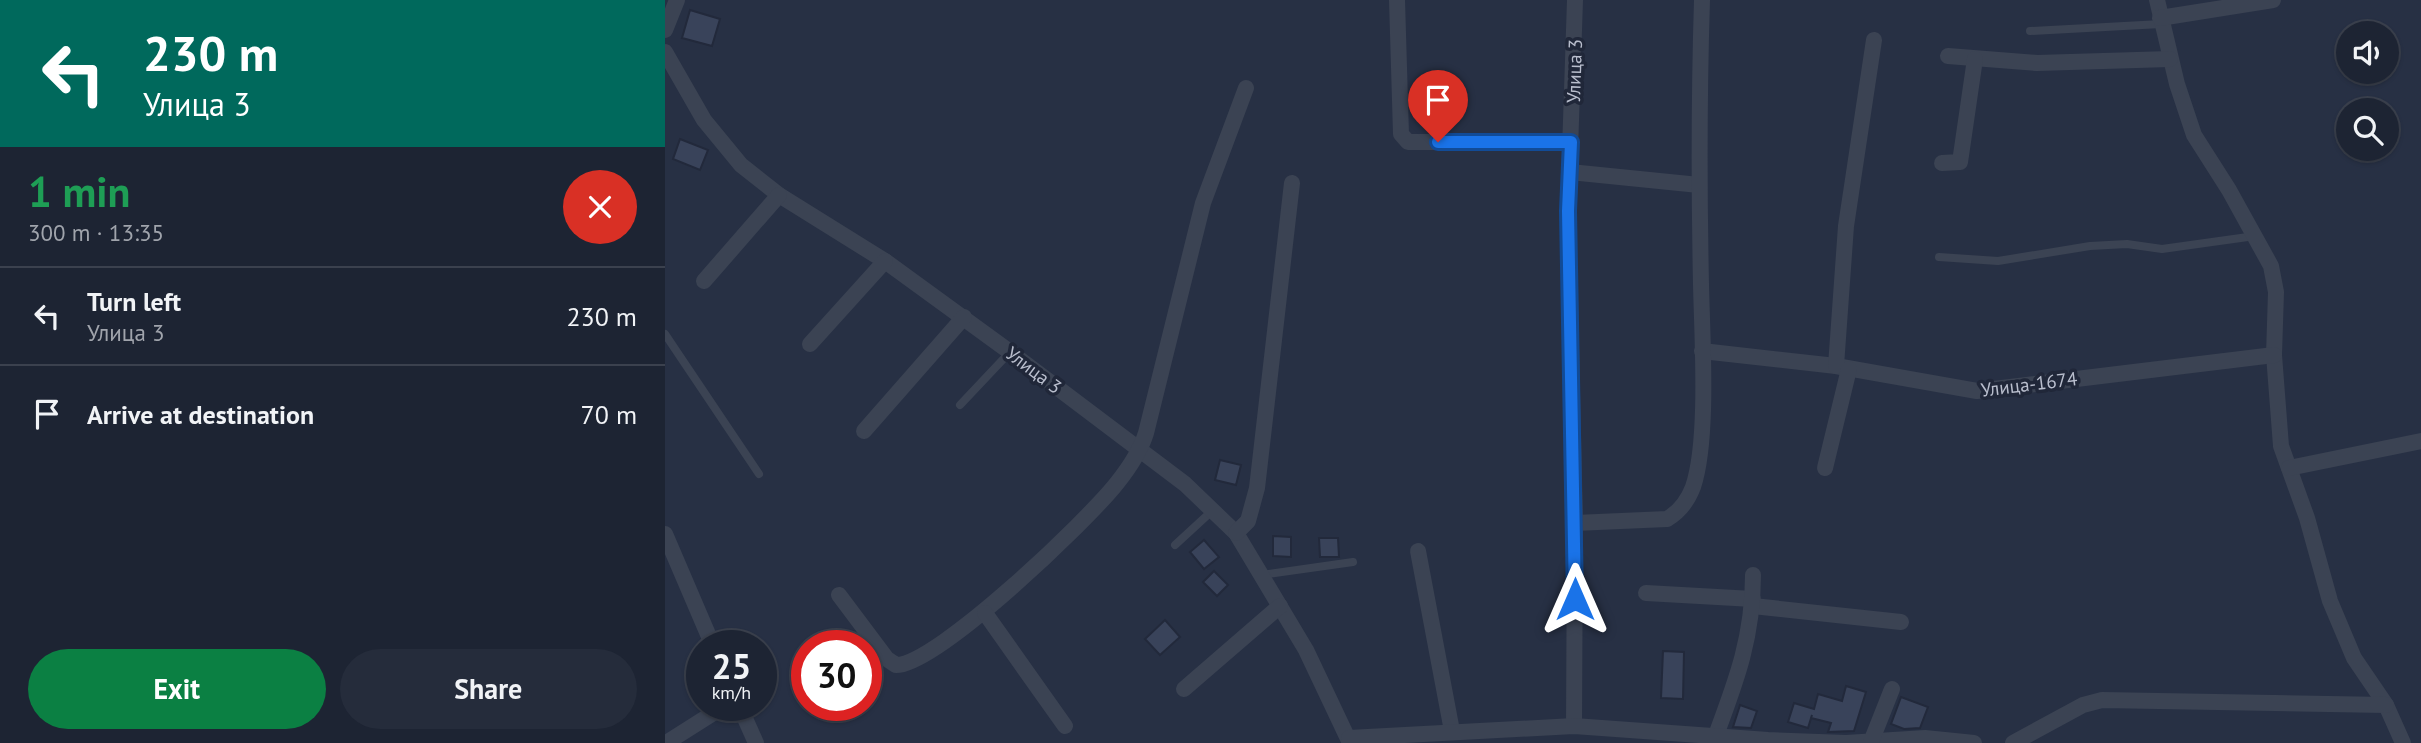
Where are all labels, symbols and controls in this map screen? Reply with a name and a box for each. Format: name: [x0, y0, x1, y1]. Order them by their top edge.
text: 230 m: [143, 21, 278, 85]
map controls: [2336, 21, 2399, 161]
button: sound: [2336, 21, 2399, 84]
icon: left: [28, 28, 119, 119]
street label: Улица 3: [1561, 39, 1587, 103]
pin: [1408, 70, 1468, 142]
icon: arrive: [1419, 81, 1457, 119]
text: Улица 3: [143, 83, 251, 125]
button: search: [2336, 98, 2399, 161]
text: 1 min: [28, 164, 130, 219]
button: close: [563, 170, 637, 244]
text: 300 m · 13:35: [28, 218, 164, 247]
text: Turn left: [87, 285, 181, 318]
icon: left: [28, 297, 66, 335]
text: 230 m: [566, 300, 637, 333]
text: Улица 3: [87, 318, 164, 347]
street label: Улица 3: [1001, 341, 1067, 399]
street label: Улица-1674: [1979, 366, 2079, 402]
icon: arrive: [28, 395, 66, 433]
text: Arrive at destination: [87, 398, 314, 431]
text: 70 m: [581, 398, 637, 431]
position arrow: [1538, 562, 1612, 636]
speed limit sign: 30: [791, 630, 882, 721]
text: 25: [712, 643, 751, 689]
button: Exit: [28, 649, 326, 729]
button: Share: [340, 649, 637, 729]
text: km/h: [712, 681, 751, 704]

